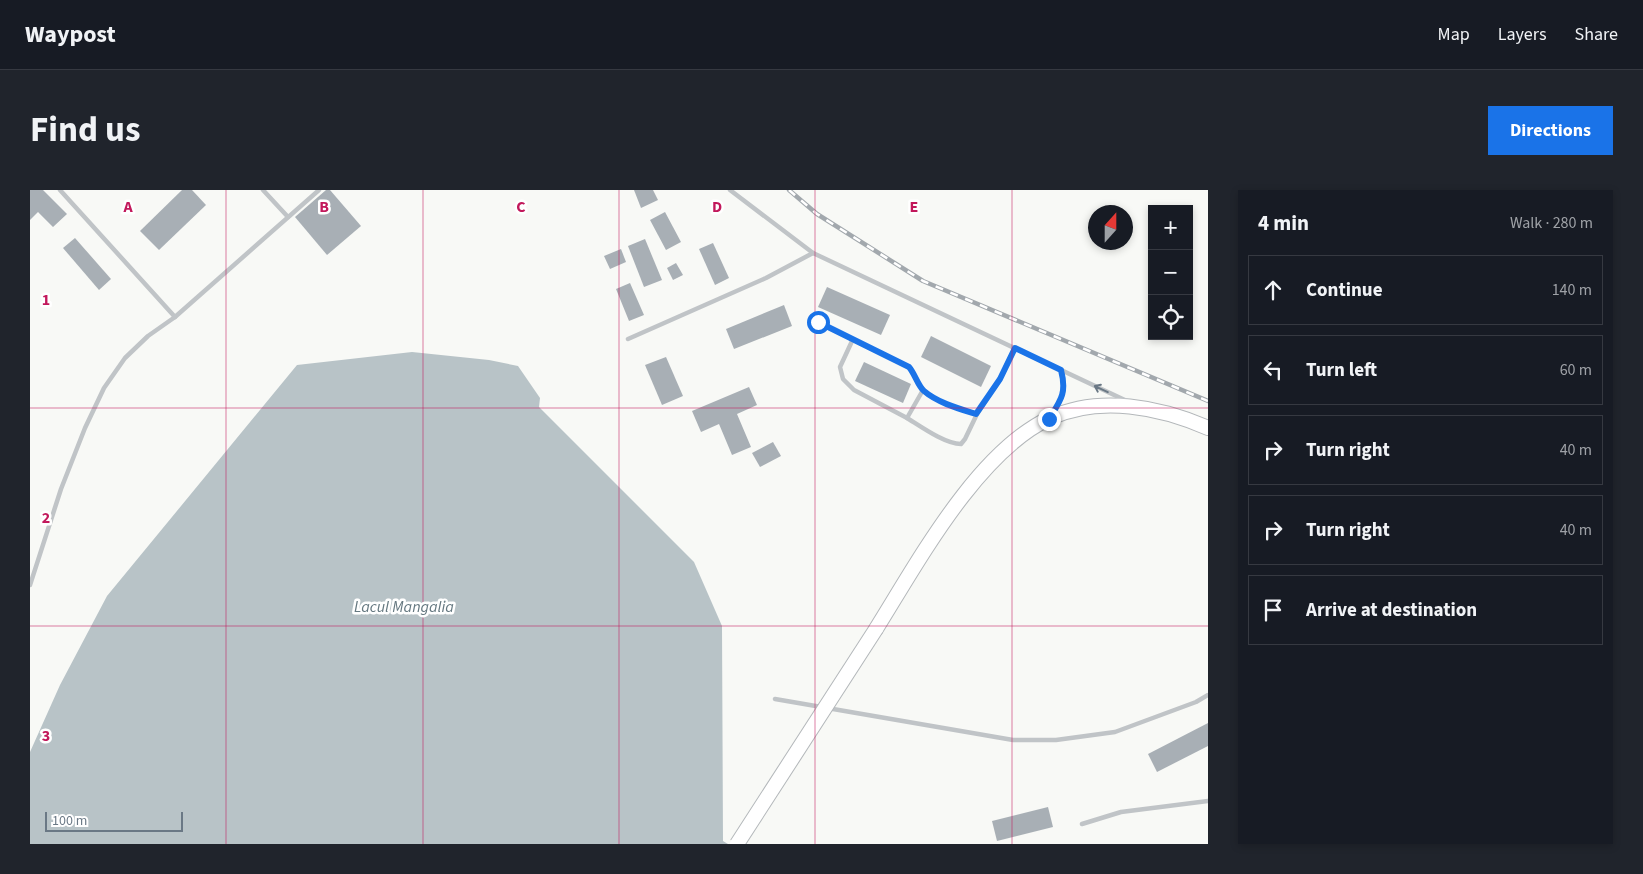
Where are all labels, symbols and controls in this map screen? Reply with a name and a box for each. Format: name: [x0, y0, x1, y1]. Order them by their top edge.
text: Waypost: [25, 17, 116, 52]
text: Map: [1438, 22, 1470, 47]
text: Layers: [1498, 22, 1547, 47]
text: Share: [1575, 22, 1618, 47]
text: Find us: [30, 105, 140, 155]
button: Directions: [1488, 106, 1613, 155]
text: A: [122, 196, 133, 218]
text: B: [319, 196, 329, 218]
text: C: [516, 196, 526, 218]
text: D: [712, 196, 722, 218]
text: E: [910, 196, 918, 218]
north arrow: [1088, 205, 1133, 250]
map controls: [1148, 205, 1193, 340]
button: +: [1148, 205, 1193, 250]
text: 4 min: [1258, 208, 1309, 238]
text: Walk · 280 m: [1510, 212, 1593, 234]
button: −: [1148, 250, 1193, 295]
icon: ahead: [1259, 276, 1287, 304]
text: Continue: [1306, 277, 1383, 304]
text: 140 m: [1552, 279, 1592, 301]
text: 1: [42, 289, 50, 311]
button: locate: [1148, 295, 1193, 340]
route start: [807, 311, 830, 334]
icon: left: [1259, 356, 1287, 384]
text: Turn left: [1306, 357, 1377, 384]
text: 60 m: [1560, 359, 1592, 381]
one-way arrow: [1094, 384, 1109, 393]
route end: [1038, 408, 1061, 431]
icon: right: [1259, 436, 1287, 464]
text: Turn right: [1306, 437, 1390, 464]
text: 40 m: [1560, 439, 1592, 461]
text: 2: [42, 507, 50, 529]
icon: right: [1259, 516, 1287, 544]
text: Turn right: [1306, 517, 1390, 544]
text: 40 m: [1560, 519, 1592, 541]
water label: Lacul Mangalia: [354, 596, 454, 618]
icon: arrive: [1259, 596, 1287, 624]
text: Arrive at destination: [1306, 597, 1477, 624]
text: 3: [42, 725, 50, 747]
scale bar: [45, 809, 182, 832]
text: 100 m: [52, 811, 87, 831]

